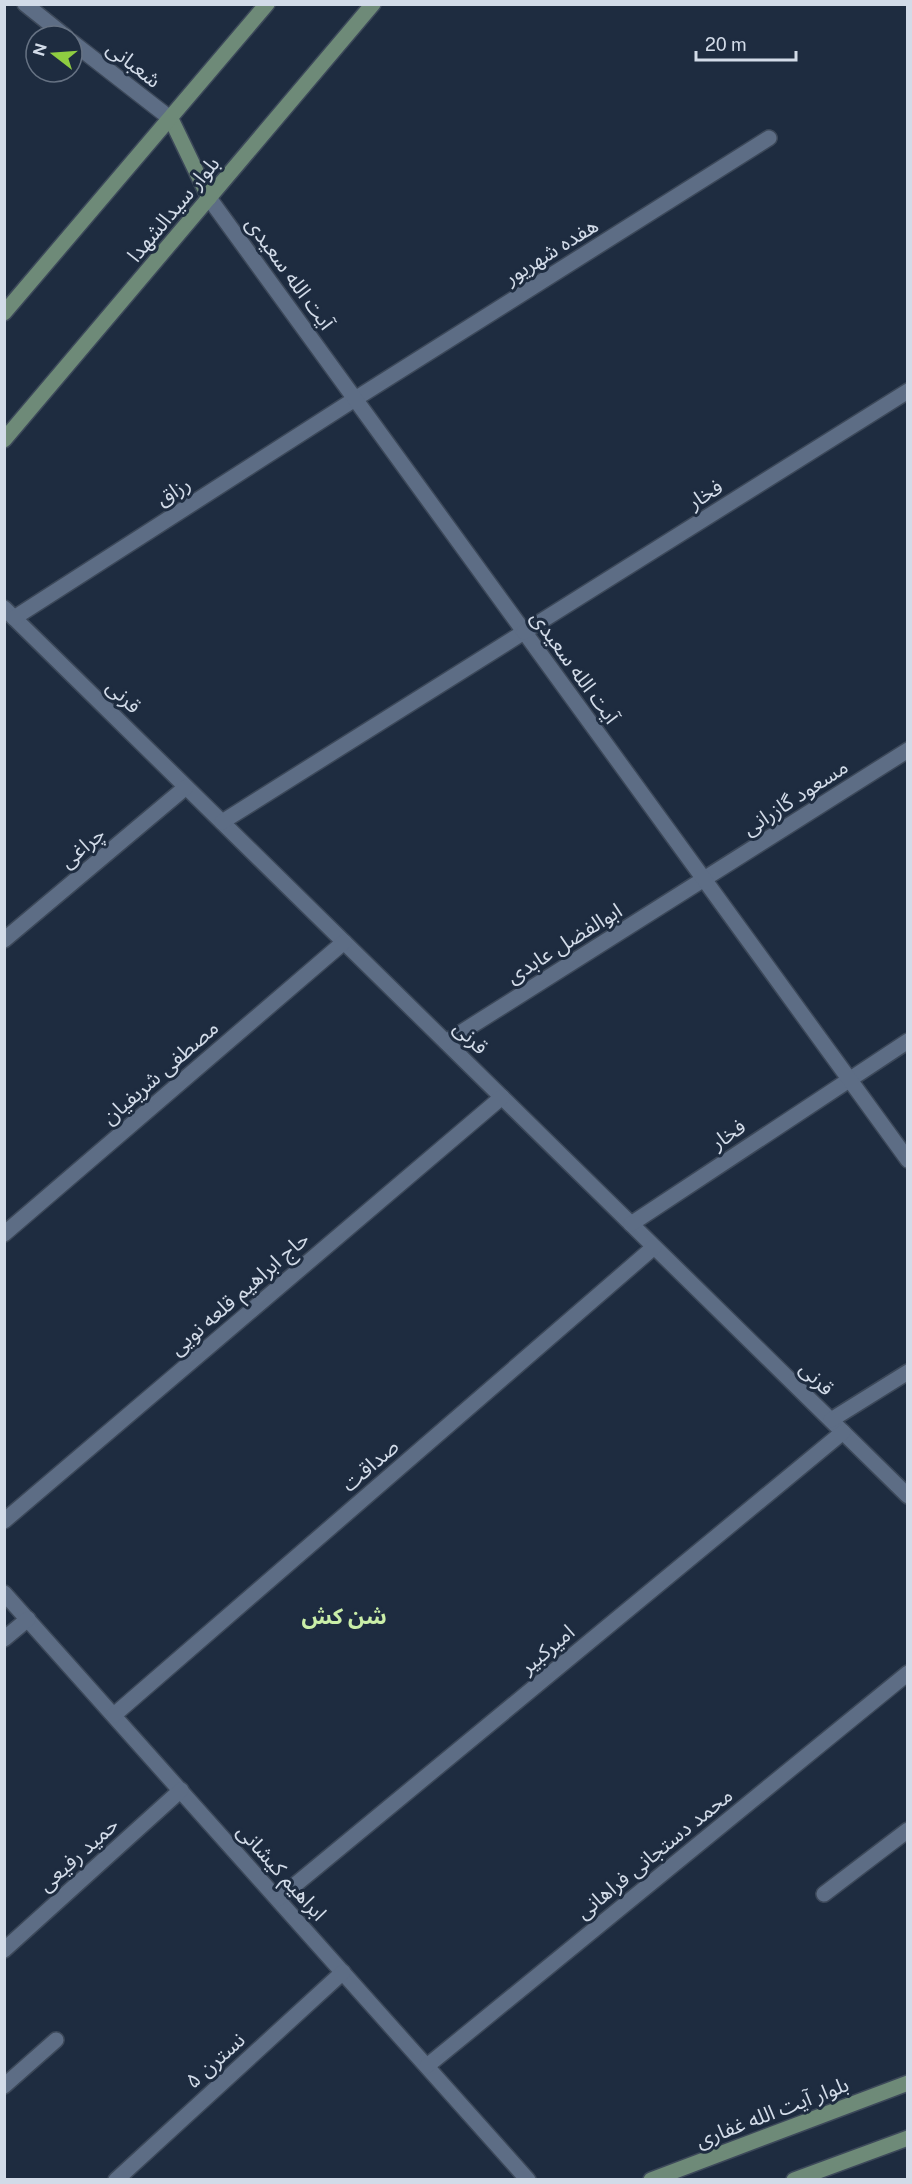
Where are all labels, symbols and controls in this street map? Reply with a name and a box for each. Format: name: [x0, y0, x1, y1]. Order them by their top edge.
north arrow: [24, 24, 84, 84]
scale bar: [696, 24, 796, 62]
text: 20 m: [705, 34, 747, 55]
street label: شعبانی: [102, 35, 166, 93]
text: N: [29, 41, 51, 59]
street label: بلوار سیدالشهدا: [122, 151, 224, 267]
street label: آیت الله سعیدی: [241, 212, 340, 335]
street label: هفده شهریور: [499, 212, 603, 290]
street label: رزاق: [151, 471, 195, 511]
street label: فخار: [682, 474, 727, 515]
street label: آیت الله سعیدی: [526, 606, 625, 729]
street label: قرنی: [102, 674, 146, 718]
street label: مسعود گازرانی: [738, 754, 852, 840]
street label: چراغی: [54, 821, 110, 874]
street label: ابوالفضل عابدی: [502, 898, 626, 988]
street label: مصطفی شریفیان: [97, 1015, 223, 1129]
street label: قرنی: [449, 1015, 493, 1059]
street label: فخار: [705, 1113, 750, 1155]
street label: حاج ابراهیم قلعه نویی: [164, 1226, 316, 1363]
street label: قرنی: [795, 1356, 839, 1400]
street label: صداقت: [336, 1433, 404, 1497]
district label: شن کش: [301, 1603, 387, 1629]
street label: امیرکبیر: [514, 1619, 579, 1680]
street label: محمد دستجانی فراهانی: [571, 1782, 737, 1924]
street label: حمید رفیعی: [33, 1811, 123, 1897]
street label: ابراهیم کیشانی: [230, 1818, 332, 1928]
street label: نسترن ۵: [180, 2027, 250, 2093]
street label: بلوار آیت الله غفاری: [692, 2071, 852, 2153]

